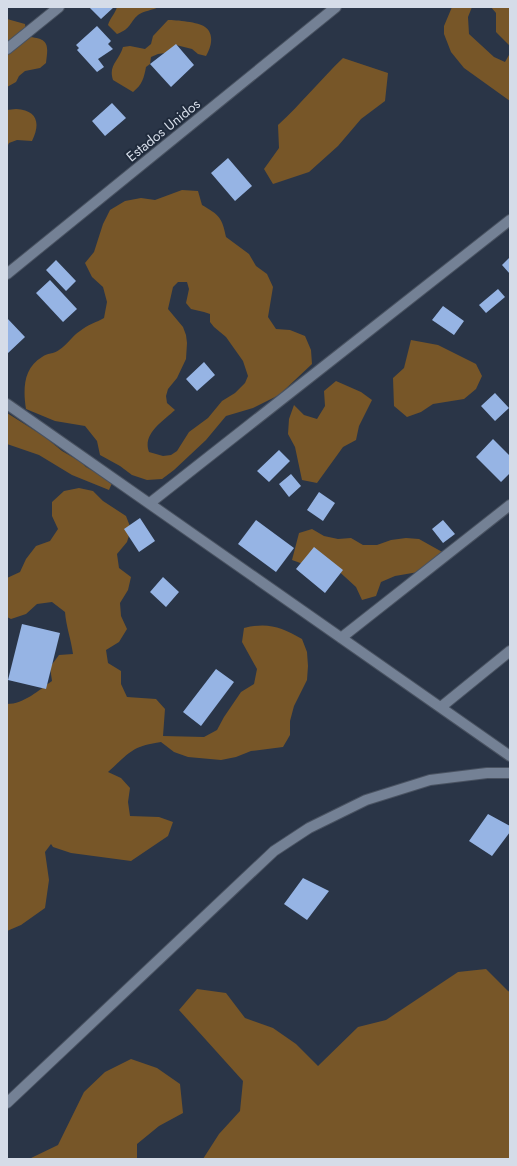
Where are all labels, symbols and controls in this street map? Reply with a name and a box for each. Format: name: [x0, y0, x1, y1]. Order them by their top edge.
street label: Estados Unidos: [122, 94, 205, 166]

